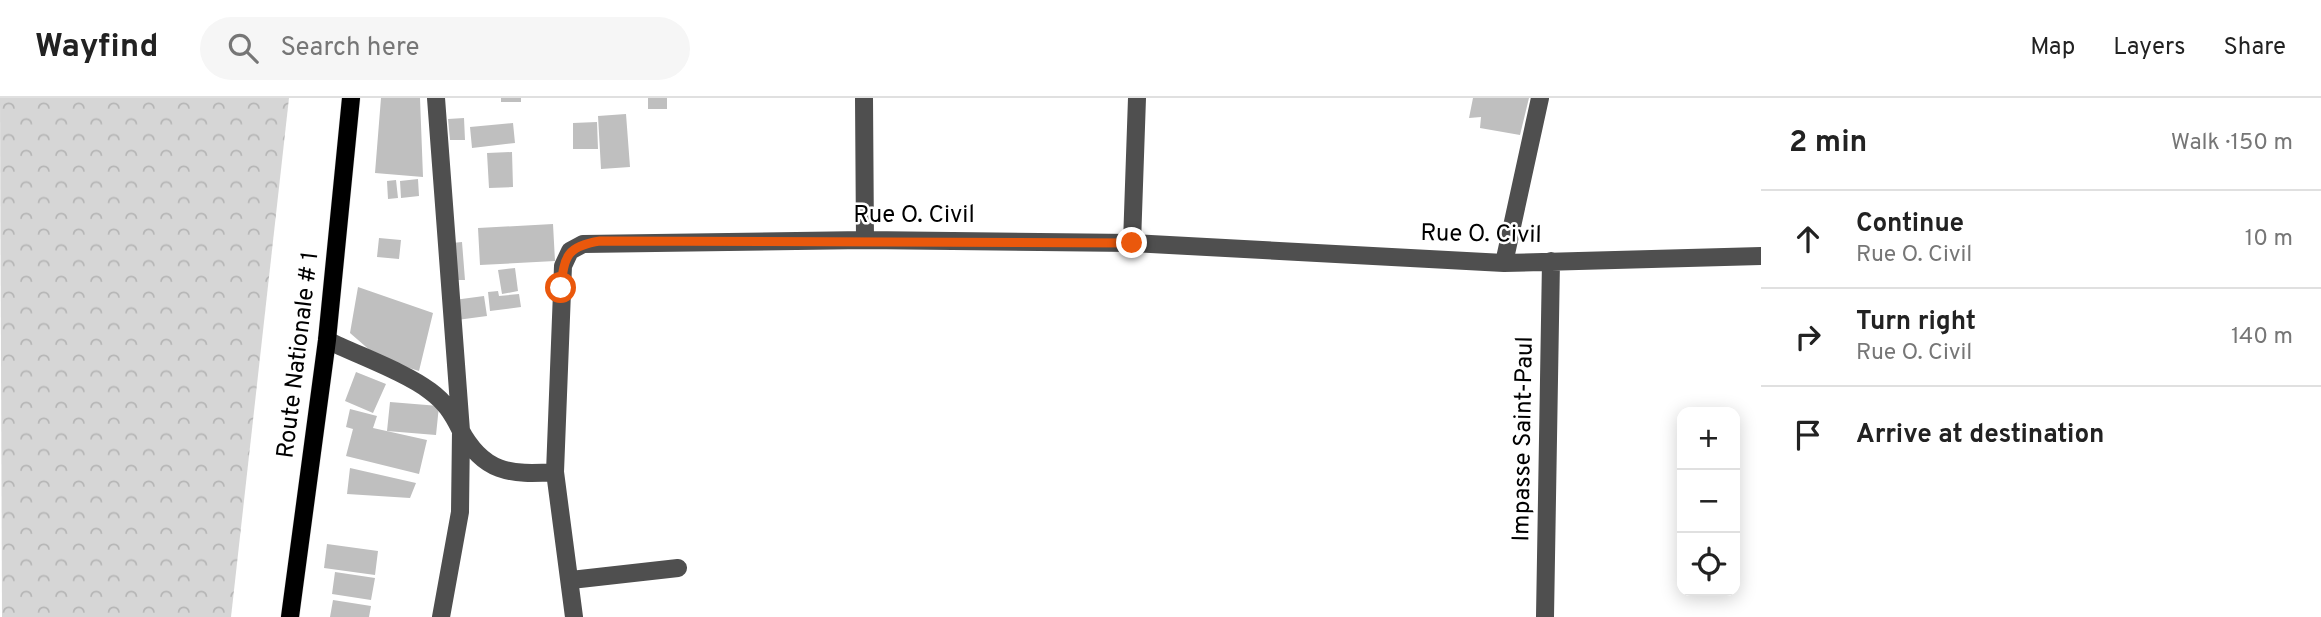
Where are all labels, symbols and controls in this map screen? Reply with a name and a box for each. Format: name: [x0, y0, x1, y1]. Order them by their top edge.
search box: [200, 17, 690, 80]
text: Wayfind: [35, 27, 158, 69]
icon: search: [224, 29, 262, 67]
text: Search here: [280, 32, 419, 65]
text: Map: [2030, 33, 2075, 63]
text: Layers: [2113, 33, 2185, 63]
text: Share: [2223, 33, 2286, 63]
text: 2 min: [1789, 125, 1867, 162]
text: Walk · 150 m: [2171, 129, 2293, 158]
street label: Rue O. Civil: [853, 201, 975, 231]
text: Continue: [1856, 208, 1964, 241]
street label: Rue O. Civil: [1420, 219, 1542, 251]
icon: ahead: [1789, 220, 1827, 258]
text: 10 m: [2245, 225, 2293, 254]
route end: [1116, 227, 1147, 258]
text: Rue O. Civil: [1856, 241, 1972, 270]
street label: Route Nationale # 1: [271, 250, 327, 460]
route start: [545, 272, 576, 303]
text: Turn right: [1856, 306, 1976, 339]
icon: right: [1789, 318, 1827, 356]
text: 140 m: [2231, 323, 2293, 352]
street label: Impasse Saint-Paul: [1507, 336, 1541, 542]
text: Rue O. Civil: [1856, 339, 1972, 368]
map controls: [1677, 407, 1740, 596]
button: +: [1677, 407, 1740, 470]
icon: arrive: [1789, 416, 1827, 454]
text: Arrive at destination: [1856, 419, 2104, 452]
button: −: [1677, 470, 1740, 533]
button: locate: [1677, 533, 1740, 596]

